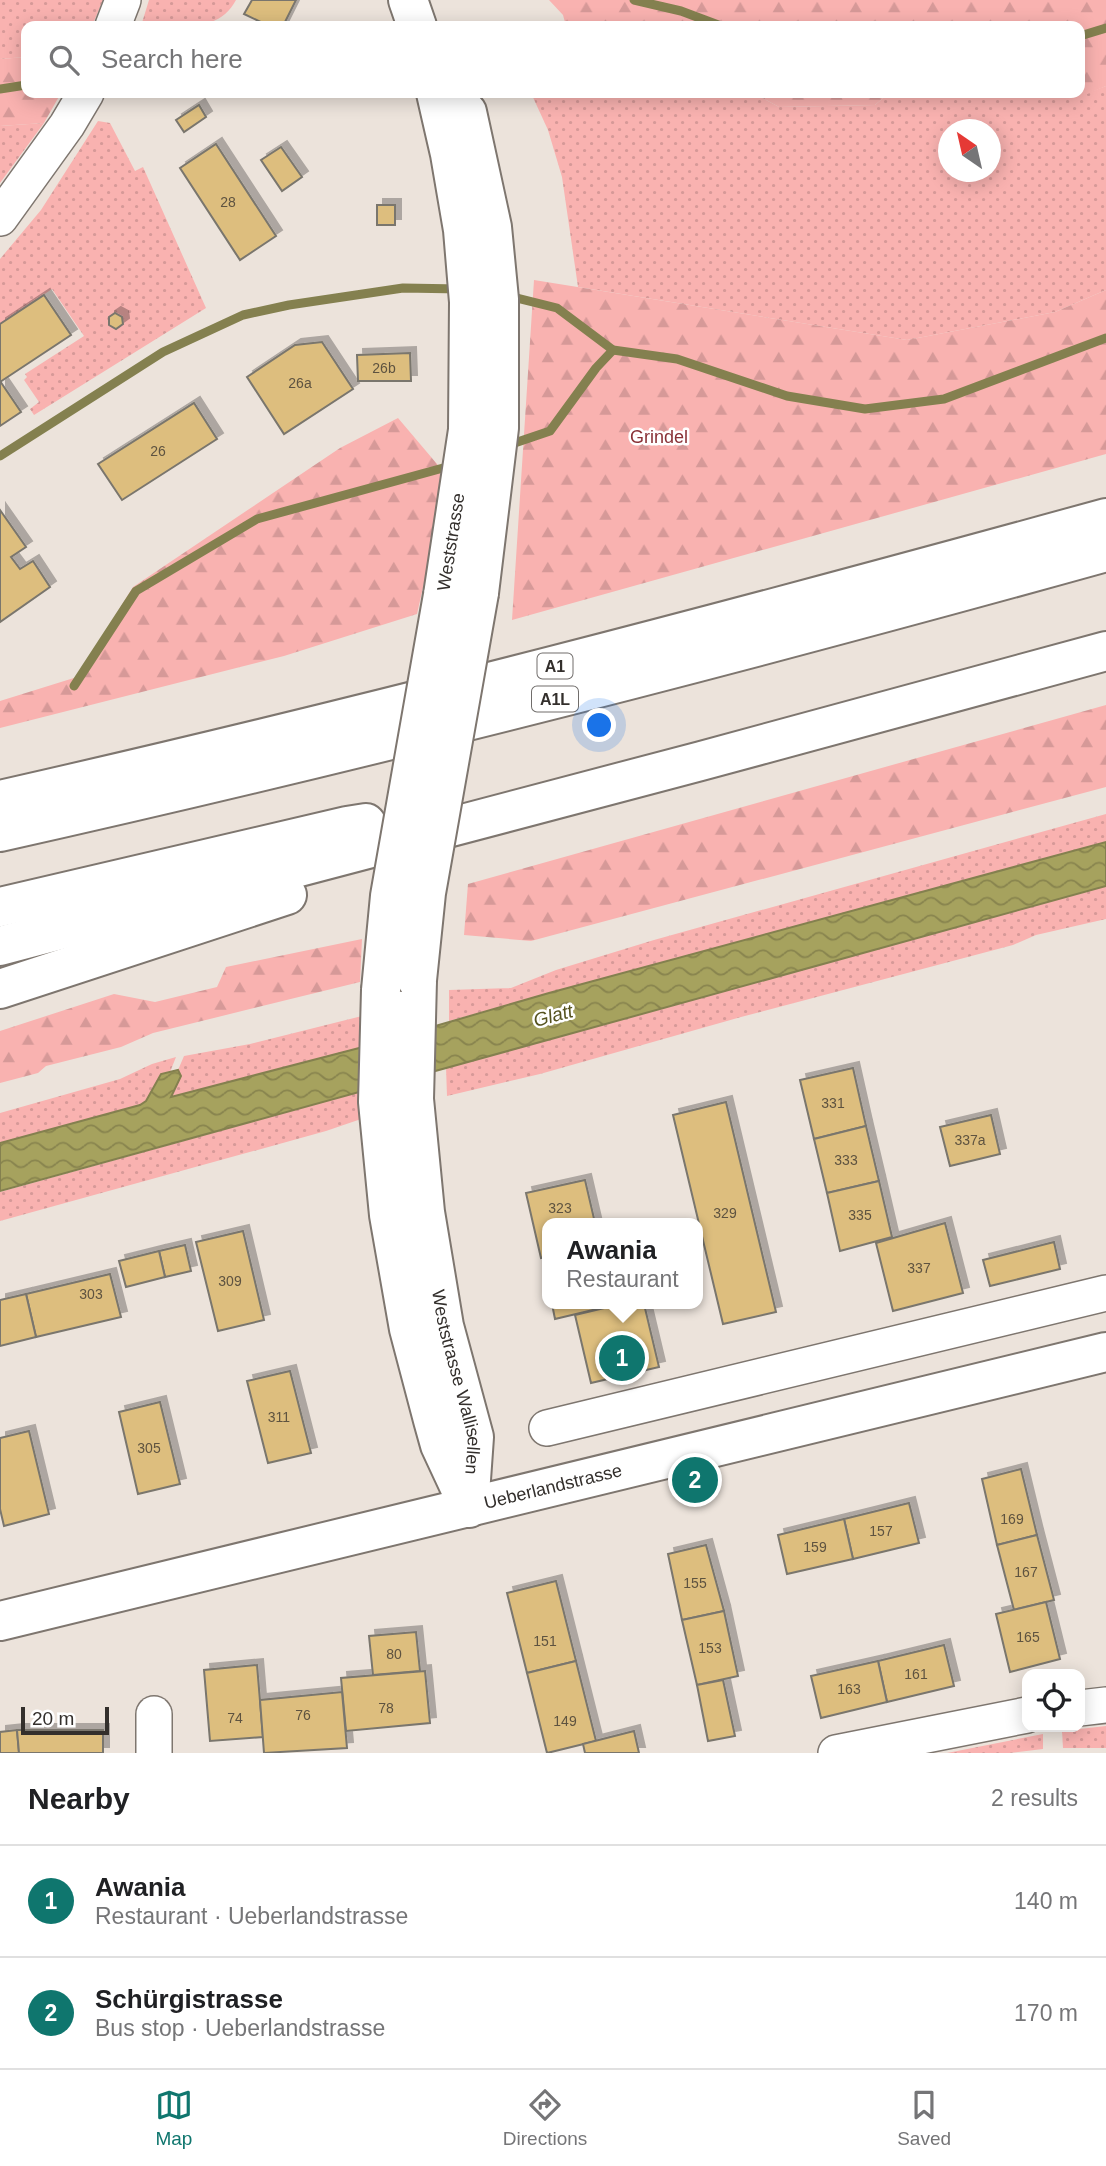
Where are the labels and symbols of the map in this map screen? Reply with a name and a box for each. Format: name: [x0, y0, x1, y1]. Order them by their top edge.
north arrow: [938, 119, 1001, 182]
house number: 28: [220, 194, 236, 210]
house number: 26b: [372, 360, 396, 376]
house number: 26a: [288, 375, 312, 391]
park label: Grindel: [630, 427, 688, 447]
house number: 26: [150, 443, 166, 459]
street label: Weststrasse: [433, 492, 469, 592]
road number: A1: [538, 653, 572, 678]
road number: A1L: [532, 686, 578, 712]
your location: [582, 708, 616, 742]
water label: Glatt: [531, 1000, 576, 1031]
house number: 331: [821, 1095, 845, 1111]
house number: 337a: [954, 1132, 986, 1148]
house number: 333: [834, 1152, 858, 1168]
house number: 323: [548, 1200, 572, 1216]
house number: 329: [713, 1205, 737, 1221]
house number: 335: [848, 1207, 872, 1223]
house number: 337: [907, 1260, 931, 1276]
house number: 309: [218, 1273, 242, 1289]
house number: 303: [79, 1286, 103, 1302]
street label: Weststrasse Wallisellen: [428, 1288, 484, 1475]
pin: 1: [599, 1332, 645, 1384]
house number: 311: [268, 1409, 290, 1425]
house number: 305: [137, 1440, 161, 1456]
pin: 2: [672, 1454, 718, 1506]
street label: Ueberlandstrasse: [482, 1460, 624, 1513]
house number: 169: [1000, 1511, 1024, 1527]
house number: 157: [869, 1523, 893, 1539]
house number: 159: [803, 1539, 827, 1555]
house number: 167: [1014, 1564, 1038, 1580]
house number: 155: [683, 1575, 707, 1591]
house number: 165: [1016, 1629, 1040, 1645]
house number: 151: [533, 1633, 557, 1649]
house number: 153: [698, 1640, 722, 1656]
house number: 80: [386, 1646, 402, 1662]
house number: 161: [904, 1666, 928, 1682]
house number: 163: [837, 1681, 861, 1697]
house number: 78: [378, 1700, 394, 1716]
scale bar: [21, 1704, 108, 1736]
house number: 76: [295, 1707, 311, 1723]
house number: 74: [227, 1710, 243, 1726]
house number: 149: [553, 1713, 577, 1729]

